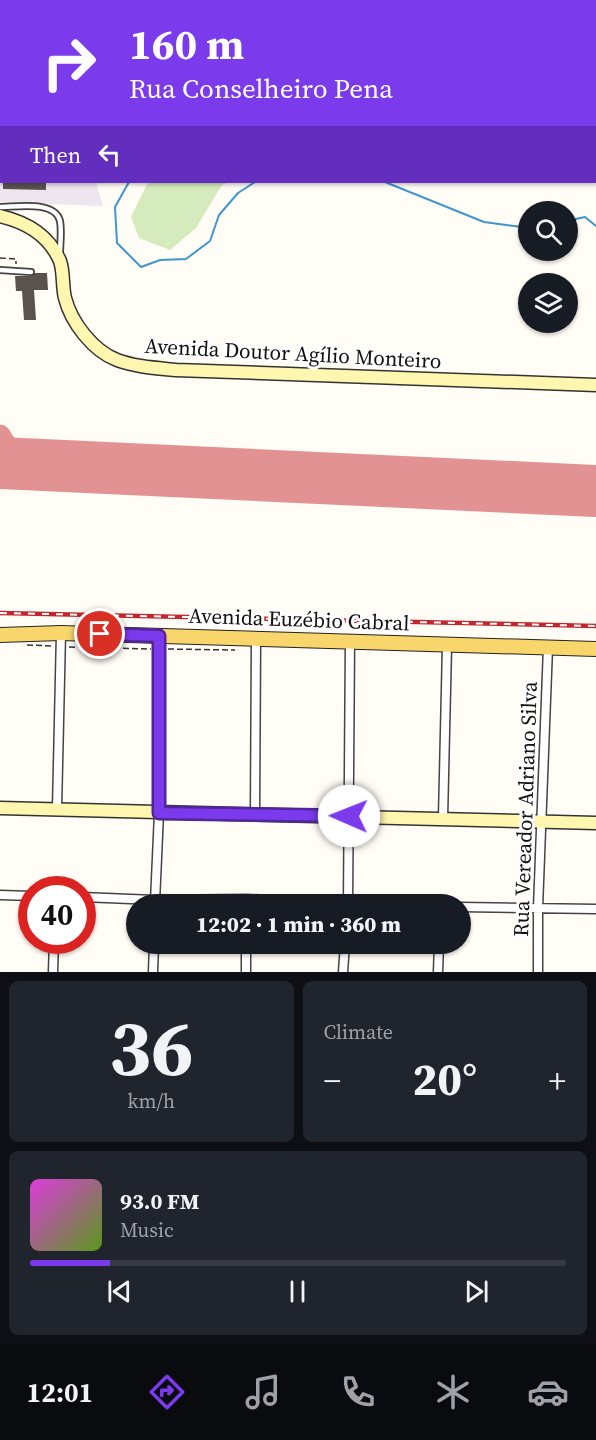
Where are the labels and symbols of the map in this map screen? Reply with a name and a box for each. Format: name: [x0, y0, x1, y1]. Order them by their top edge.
street label: Avenida Doutor Agílio Monteiro: [144, 331, 442, 375]
street label: Avenida Euzébio Cabral: [188, 601, 410, 637]
pin: [74, 608, 125, 659]
street label: Rua Vereador Adriano Silva: [506, 681, 544, 937]
position arrow: [317, 784, 381, 848]
speed limit sign: 40: [18, 876, 96, 954]

